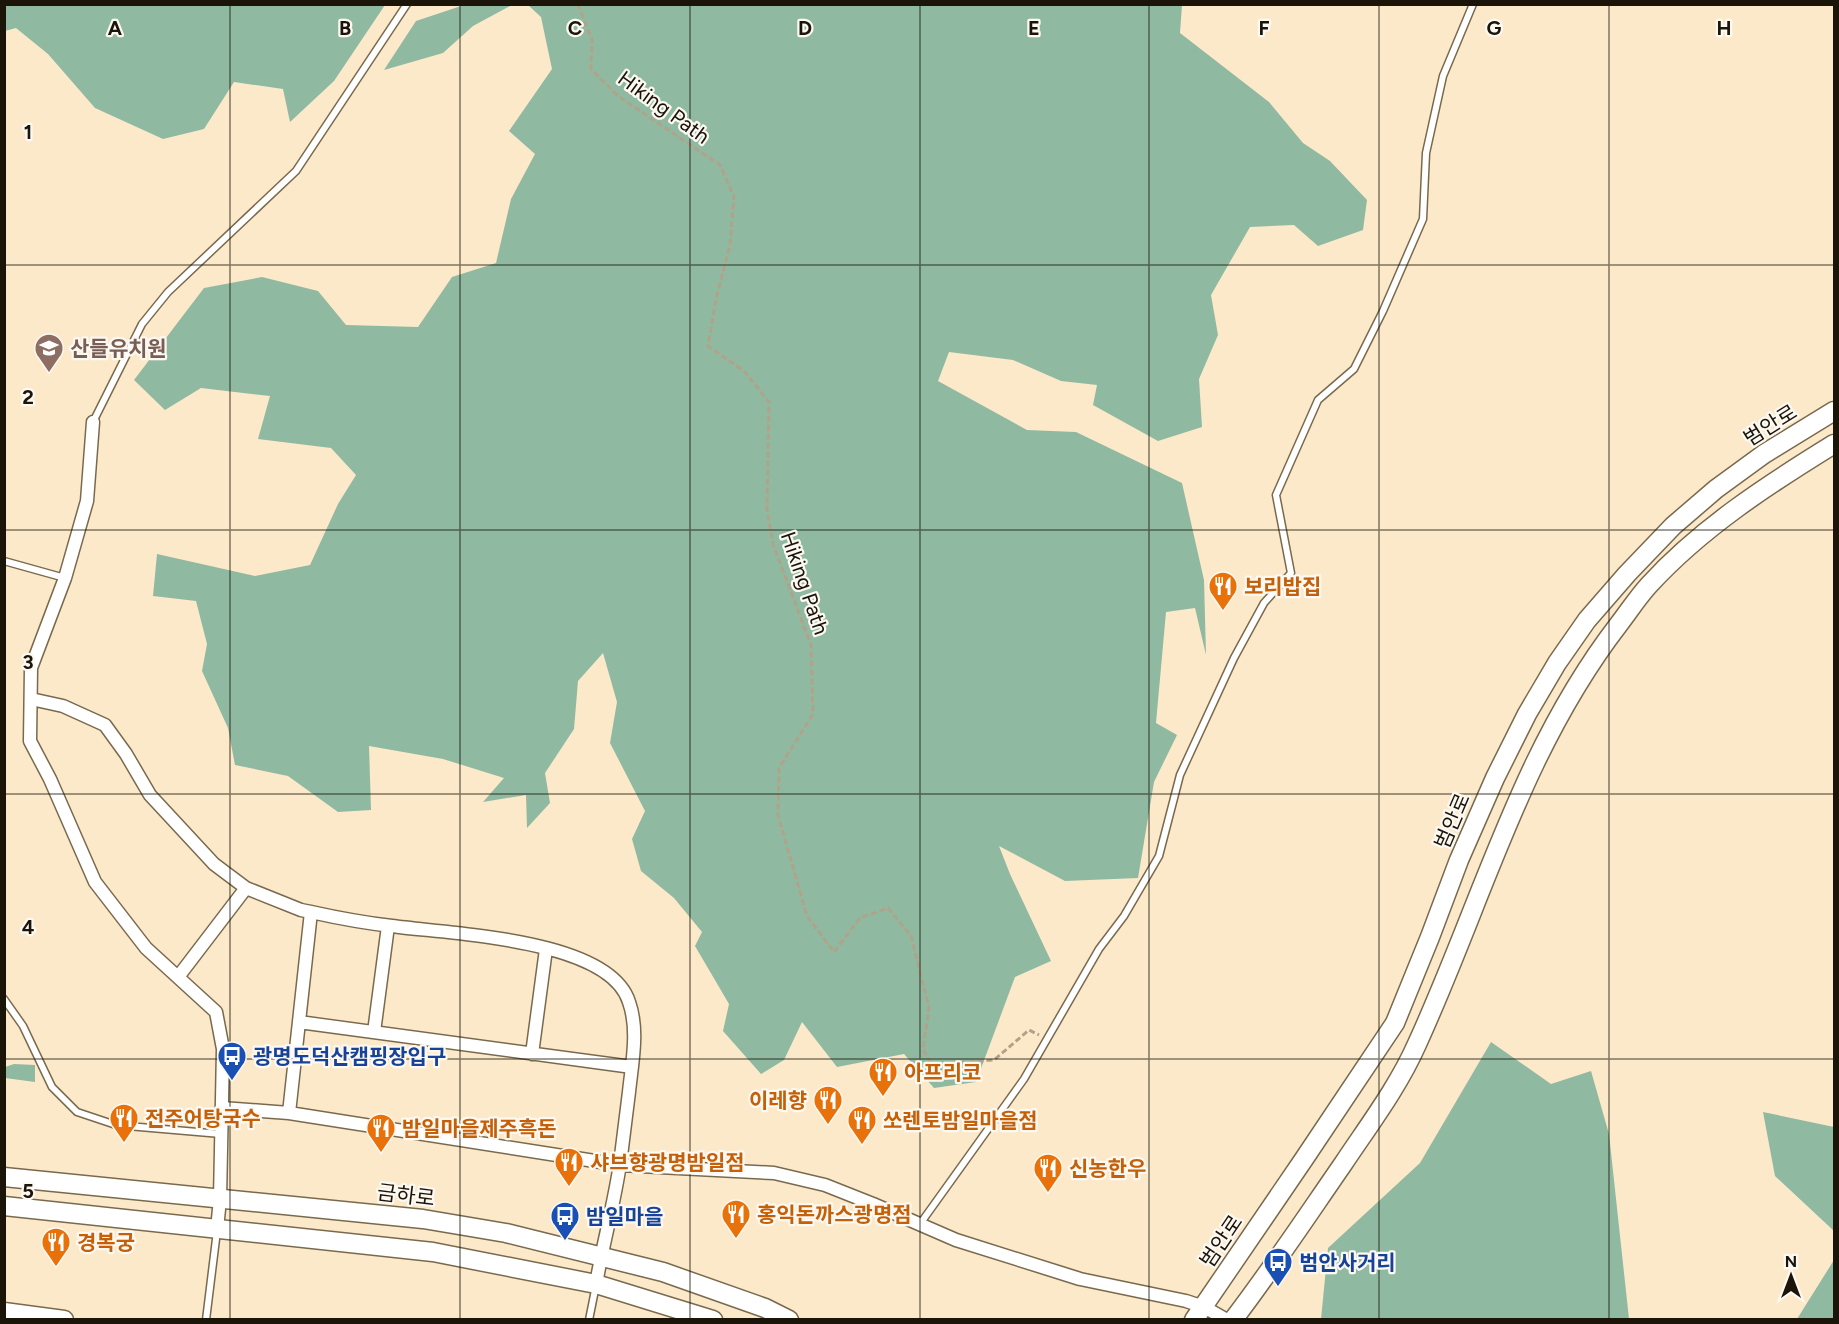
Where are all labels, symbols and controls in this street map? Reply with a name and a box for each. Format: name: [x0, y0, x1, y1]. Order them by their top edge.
text: A: [108, 16, 123, 40]
text: B: [339, 16, 351, 40]
text: C: [568, 16, 582, 40]
text: D: [798, 16, 812, 40]
text: E: [1028, 16, 1040, 40]
text: F: [1258, 16, 1270, 40]
text: G: [1487, 16, 1502, 40]
text: H: [1717, 16, 1732, 40]
street label: Hiking Path: [613, 65, 715, 149]
text: 1: [24, 120, 32, 144]
school or university icon: 산들유치원: [33, 332, 65, 374]
place label: 산들유치원: [70, 336, 167, 361]
text: 2: [22, 385, 34, 409]
street label: 범안로: [1739, 399, 1801, 451]
street label: Hiking Path: [776, 528, 834, 638]
restaurant icon: 보리밥집: [1207, 570, 1239, 612]
place label: 보리밥집: [1244, 574, 1321, 599]
text: 3: [22, 650, 34, 674]
street label: 범안로: [1429, 789, 1475, 853]
text: 4: [22, 915, 35, 939]
bus stop icon: 광명도덕산캠핑장입구: [216, 1040, 248, 1082]
place label: 광명도덕산캠핑장입구: [253, 1044, 446, 1069]
restaurant icon: 아프리코: [867, 1056, 899, 1098]
place label: 아프리코: [904, 1060, 981, 1085]
restaurant icon: 이레향: [812, 1084, 844, 1126]
place label: 이레향: [749, 1088, 807, 1113]
restaurant icon: 전주어탕국수: [108, 1102, 140, 1144]
restaurant icon: 쏘렌토밤일마을점: [846, 1104, 878, 1146]
place label: 전주어탕국수: [145, 1106, 261, 1131]
place label: 쏘렌토밤일마을점: [883, 1108, 1038, 1133]
restaurant icon: 밤일마을제주흑돈: [365, 1112, 397, 1154]
place label: 밤일마을제주흑돈: [402, 1116, 557, 1141]
restaurant icon: 샤브향광명밤일점: [553, 1146, 585, 1188]
place label: 샤브향광명밤일점: [590, 1150, 745, 1175]
restaurant icon: 신농한우: [1032, 1152, 1064, 1194]
place label: 신농한우: [1069, 1156, 1146, 1181]
text: 5: [22, 1179, 34, 1203]
street label: 금하로: [376, 1179, 436, 1211]
restaurant icon: 홍익돈까스광명점: [720, 1198, 752, 1240]
bus stop icon: 밤일마을: [549, 1200, 581, 1242]
place label: 홍익돈까스광명점: [757, 1202, 912, 1227]
place label: 밤일마을: [586, 1204, 663, 1229]
street label: 범안로: [1194, 1210, 1248, 1272]
restaurant icon: 경복궁: [40, 1226, 72, 1268]
place label: 경복궁: [77, 1230, 135, 1255]
bus stop icon: 범안사거리: [1262, 1246, 1294, 1288]
north arrow: [1761, 1246, 1821, 1306]
place label: 범안사거리: [1299, 1250, 1396, 1275]
text: N: [1785, 1252, 1797, 1271]

